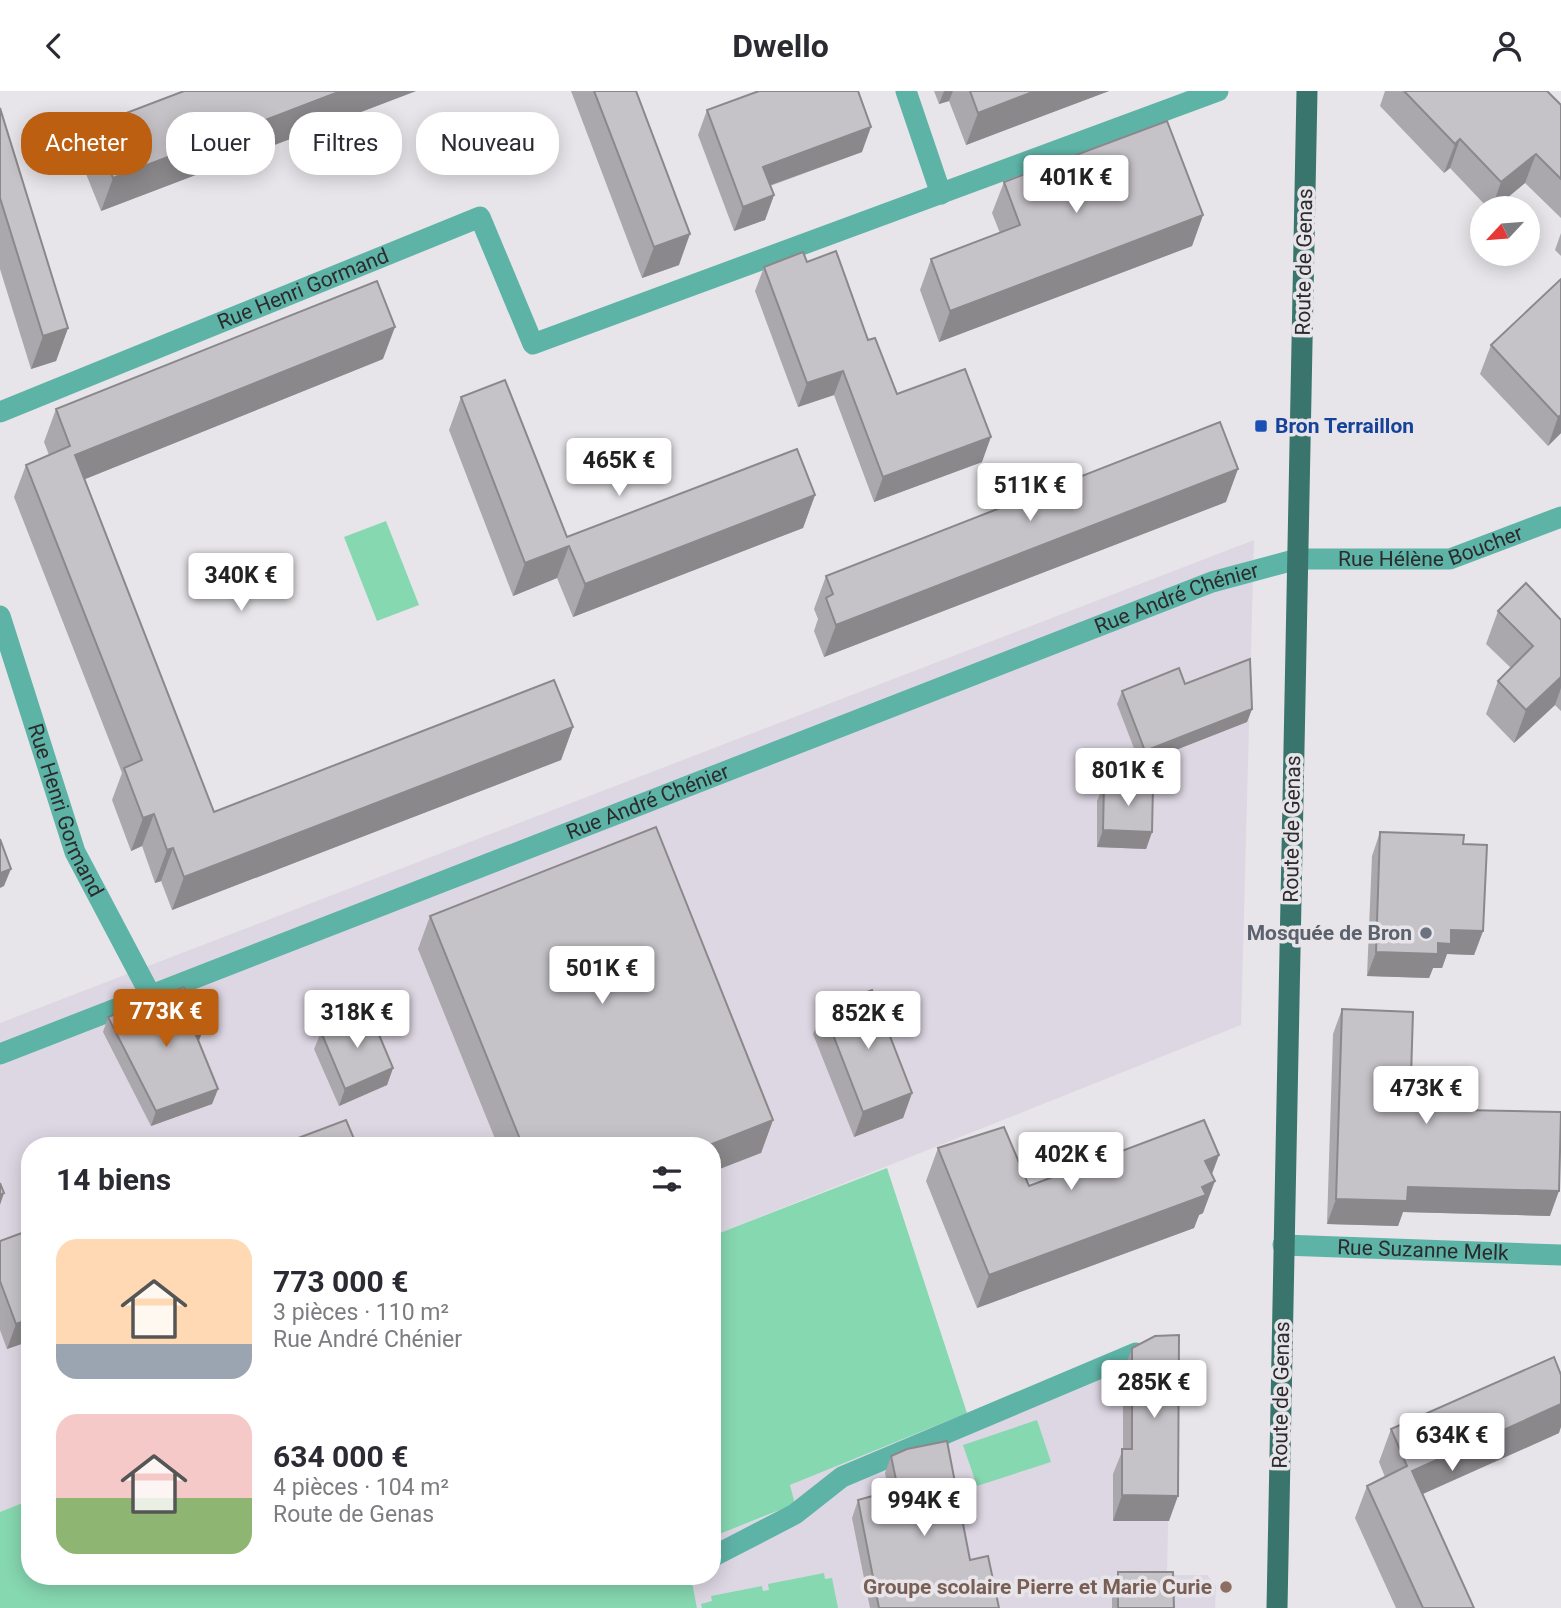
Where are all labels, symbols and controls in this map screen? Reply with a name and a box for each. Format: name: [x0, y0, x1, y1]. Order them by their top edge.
icon: back: [35, 27, 73, 65]
text: Dwello: [732, 27, 829, 65]
icon: person: [1488, 27, 1526, 65]
chip: Acheter: [21, 112, 152, 175]
chip: Louer: [166, 112, 275, 175]
chip: Filtres: [289, 112, 402, 175]
chip: Nouveau: [416, 112, 559, 175]
pin: 401K €: [1019, 155, 1133, 215]
text: 401K €: [1039, 164, 1113, 191]
street label: Route de Genas: [1291, 188, 1317, 336]
north arrow: [1470, 196, 1540, 266]
map controls: [1470, 196, 1540, 266]
street label: Rue Henri Gormand: [214, 243, 392, 334]
place label: Bron Terraillon: [1275, 414, 1414, 438]
marker: Bron Terraillon: [1253, 418, 1269, 434]
pin: 465K €: [562, 439, 676, 498]
text: 465K €: [582, 447, 656, 474]
pin: 511K €: [973, 463, 1087, 523]
text: 511K €: [993, 472, 1067, 499]
street label: Rue Hélène Boucher: [1338, 521, 1526, 571]
pin: 340K €: [184, 553, 298, 613]
street label: Rue André Chénier: [1091, 558, 1261, 639]
text: 340K €: [204, 562, 278, 589]
street label: Rue Henri Gormand: [23, 721, 108, 901]
pin: 801K €: [1071, 749, 1185, 808]
street label: Route de Genas: [1279, 755, 1305, 903]
text: 801K €: [1091, 757, 1165, 784]
street label: Rue André Chénier: [563, 759, 732, 844]
place label: Mosquée de Bron: [1247, 921, 1412, 945]
marker: Mosquée de Bron: [1418, 925, 1434, 941]
pin: 501K €: [545, 947, 659, 1006]
text: 501K €: [565, 955, 639, 982]
pin: 773K €: [109, 989, 223, 1049]
pin: 318K €: [300, 991, 414, 1050]
pin: 852K €: [811, 991, 925, 1051]
text: 773K €: [129, 998, 203, 1025]
text: 318K €: [320, 999, 394, 1026]
text: 852K €: [831, 1000, 905, 1027]
pin: 473K €: [1369, 1067, 1483, 1126]
text: 473K €: [1389, 1075, 1463, 1102]
pin: 402K €: [1014, 1133, 1128, 1192]
text: 402K €: [1034, 1141, 1108, 1168]
icon: filters: [648, 1160, 686, 1198]
text: 14 biens: [56, 1162, 171, 1197]
street label: Rue Suzanne Melk: [1337, 1235, 1509, 1265]
text: 773 000 €: [273, 1264, 408, 1299]
icon: home: [112, 1267, 196, 1351]
text: 3 pièces · 110 m²: [273, 1299, 449, 1326]
street label: Route de Genas: [1268, 1321, 1294, 1469]
text: Rue André Chénier: [273, 1326, 462, 1353]
pin: 285K €: [1097, 1361, 1211, 1420]
text: 285K €: [1117, 1369, 1191, 1396]
pin: 634K €: [1395, 1413, 1509, 1473]
text: 634K €: [1415, 1422, 1489, 1449]
text: 634 000 €: [273, 1439, 408, 1474]
icon: home: [112, 1442, 196, 1526]
text: 4 pièces · 104 m²: [273, 1474, 449, 1501]
pin: 994K €: [867, 1479, 981, 1538]
text: 994K €: [887, 1487, 961, 1514]
text: Route de Genas: [273, 1501, 434, 1528]
place label: Groupe scolaire Pierre et Marie Curie: [863, 1575, 1212, 1599]
marker: Groupe scolaire Pierre et Marie Curie: [1218, 1579, 1234, 1595]

